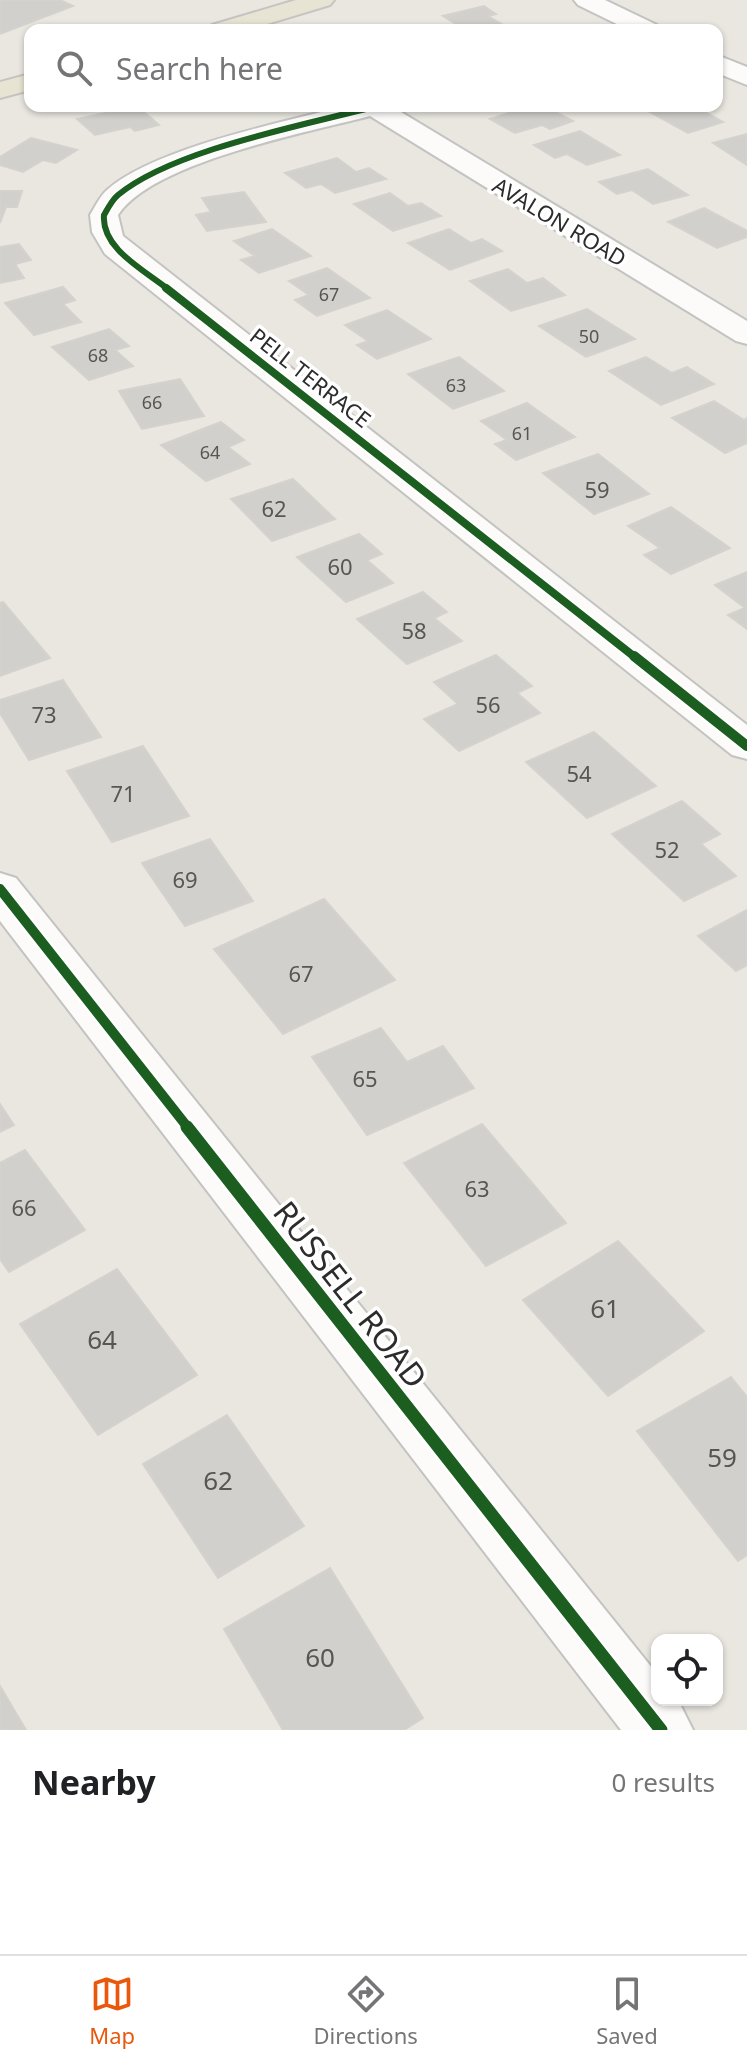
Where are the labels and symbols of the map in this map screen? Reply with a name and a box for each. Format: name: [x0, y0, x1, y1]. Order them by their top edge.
street label: AVALON ROAD: [488, 169, 632, 273]
house number: 67: [319, 282, 339, 306]
street label: PELL TERRACE: [244, 320, 378, 434]
house number: 50: [579, 324, 599, 348]
house number: 68: [88, 343, 108, 367]
house number: 63: [446, 373, 466, 397]
house number: 66: [142, 390, 162, 414]
house number: 61: [512, 421, 532, 445]
house number: 64: [200, 440, 220, 464]
house number: 59: [584, 474, 610, 504]
house number: 62: [261, 493, 287, 523]
house number: 60: [327, 551, 353, 581]
house number: 58: [401, 615, 427, 645]
house number: 56: [475, 689, 501, 719]
house number: 73: [31, 699, 57, 729]
house number: 54: [566, 758, 592, 788]
house number: 71: [110, 778, 136, 808]
house number: 52: [654, 834, 680, 864]
house number: 69: [172, 864, 198, 894]
house number: 67: [288, 958, 314, 988]
house number: 65: [352, 1063, 378, 1093]
house number: 63: [464, 1173, 490, 1203]
house number: 66: [11, 1192, 37, 1222]
street label: RUSSELL ROAD: [264, 1192, 438, 1396]
house number: 61: [590, 1290, 620, 1326]
house number: 64: [87, 1321, 117, 1357]
house number: 59: [707, 1439, 737, 1475]
house number: 62: [203, 1462, 233, 1498]
house number: 60: [305, 1639, 335, 1675]

